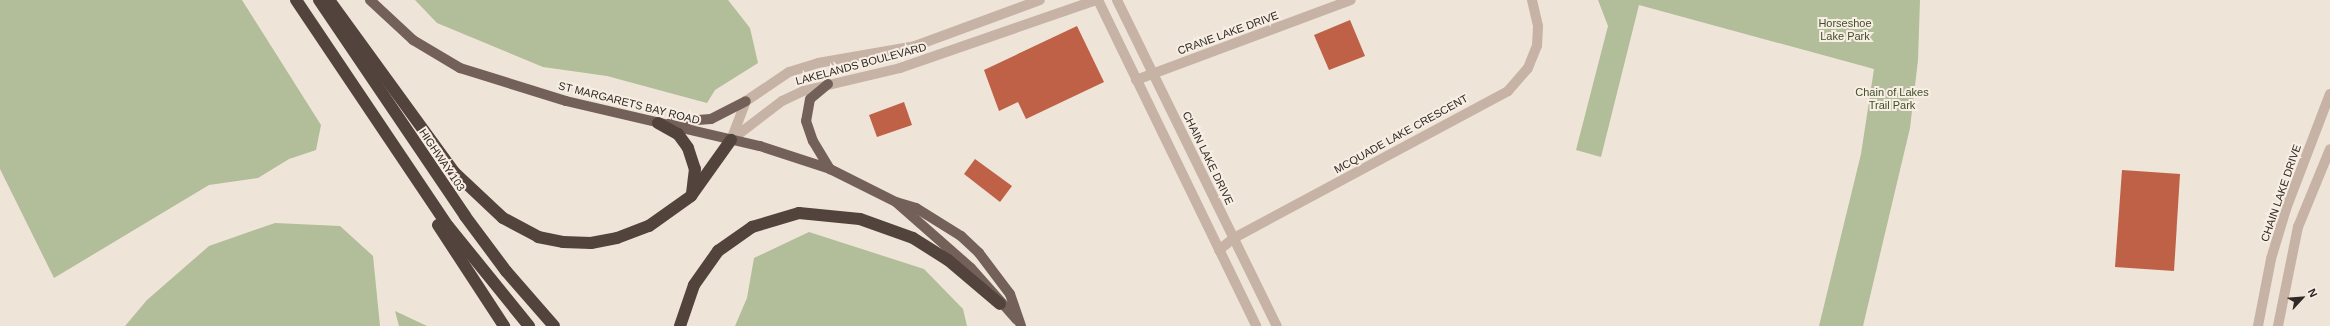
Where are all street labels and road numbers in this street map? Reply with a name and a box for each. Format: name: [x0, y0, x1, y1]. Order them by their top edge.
street label: CRANE LAKE DRIVE: [1176, 9, 1280, 57]
street label: LAKELANDS BOULEVARD: [794, 40, 928, 88]
street label: ST MARGARETS BAY ROAD: [557, 79, 701, 127]
street label: MCQUADE LAKE CRESCENT: [1332, 92, 1470, 176]
street label: CHAIN LAKE DRIVE: [1180, 109, 1236, 207]
street label: HIGHWAY 103: [416, 126, 468, 194]
street label: CHAIN LAKE DRIVE: [2258, 143, 2304, 243]

